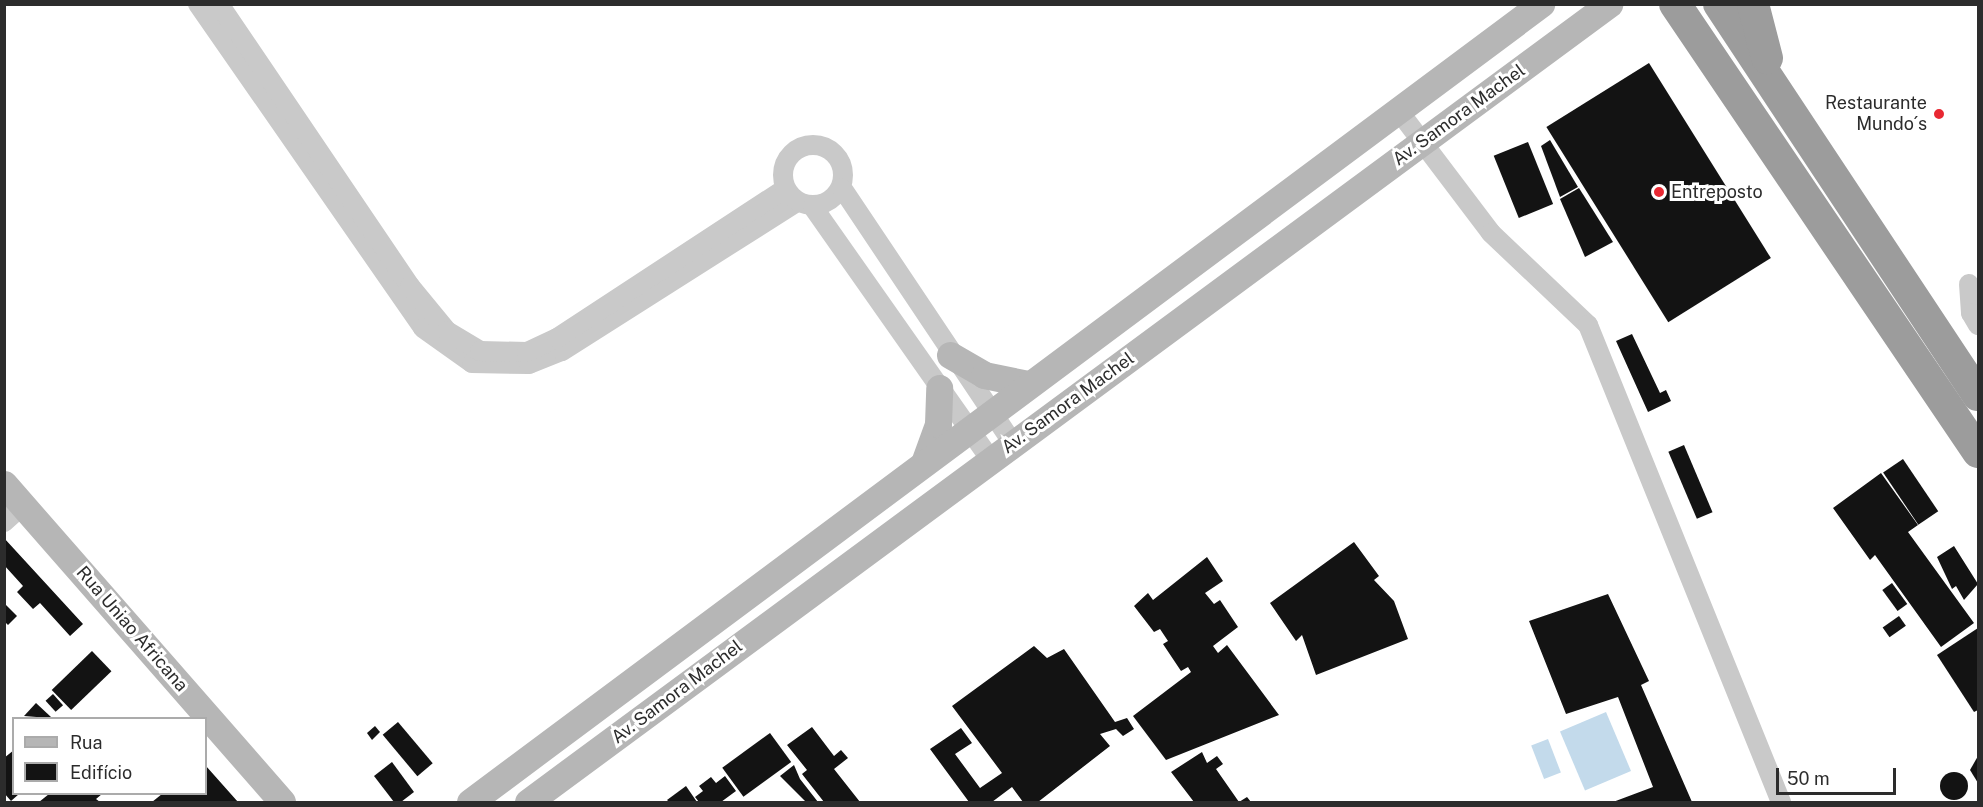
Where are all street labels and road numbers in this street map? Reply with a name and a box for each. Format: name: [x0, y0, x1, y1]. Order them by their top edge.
street label: Av. Samora Machel: [1389, 60, 1529, 170]
street label: Av. Samora Machel: [998, 348, 1138, 458]
street label: Rua Uniao Africana: [72, 562, 192, 696]
street label: Av. Samora Machel: [607, 636, 747, 748]

